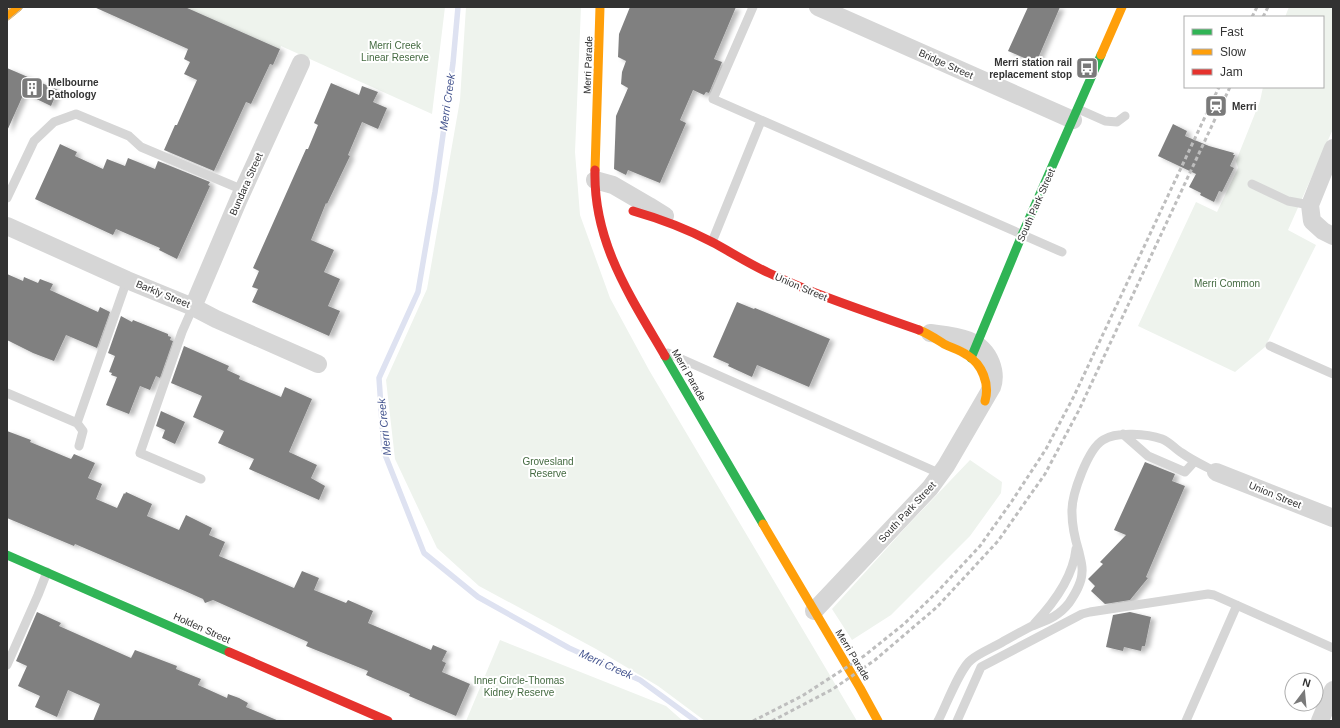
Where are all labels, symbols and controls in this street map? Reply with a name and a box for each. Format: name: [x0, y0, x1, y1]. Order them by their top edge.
legend: [1184, 16, 1324, 88]
text: Fast: [1220, 25, 1244, 39]
street label: Merri Parade: [581, 35, 595, 94]
park label: Merri Creek Linear Reserve: [361, 40, 429, 63]
text: Slow: [1220, 45, 1246, 59]
street label: Bridge Street: [917, 47, 975, 81]
bus stop icon: Merri station rail replacement stop: [1074, 55, 1100, 81]
place label: Merri station rail replacement stop: [989, 57, 1072, 80]
text: Jam: [1220, 65, 1243, 79]
water label: Merri Creek: [437, 72, 457, 131]
building icon: Melbourne Pathology: [19, 75, 45, 101]
place label: Melbourne Pathology: [48, 77, 99, 100]
station icon: Merri: [1203, 93, 1229, 119]
place label: Merri: [1232, 101, 1257, 112]
street label: Bundara Street: [227, 151, 265, 217]
street label: South Park Street: [1015, 167, 1057, 243]
street label: Union Street: [773, 271, 829, 303]
street label: Barkly Street: [134, 278, 192, 310]
park label: Merri Common: [1194, 278, 1260, 289]
street label: Merri Parade: [670, 347, 708, 403]
water label: Merri Creek: [375, 397, 393, 456]
park label: Grovesland Reserve: [522, 456, 574, 479]
street label: South Park Street: [876, 479, 938, 545]
street label: Union Street: [1247, 479, 1303, 511]
street label: Holden Street: [172, 611, 232, 646]
street label: Merri Parade: [833, 627, 873, 683]
water label: Merri Creek: [577, 647, 635, 681]
north arrow: [1284, 672, 1324, 712]
park label: Inner Circle-Thomas Kidney Reserve: [474, 675, 564, 698]
text: N: [1301, 676, 1312, 689]

